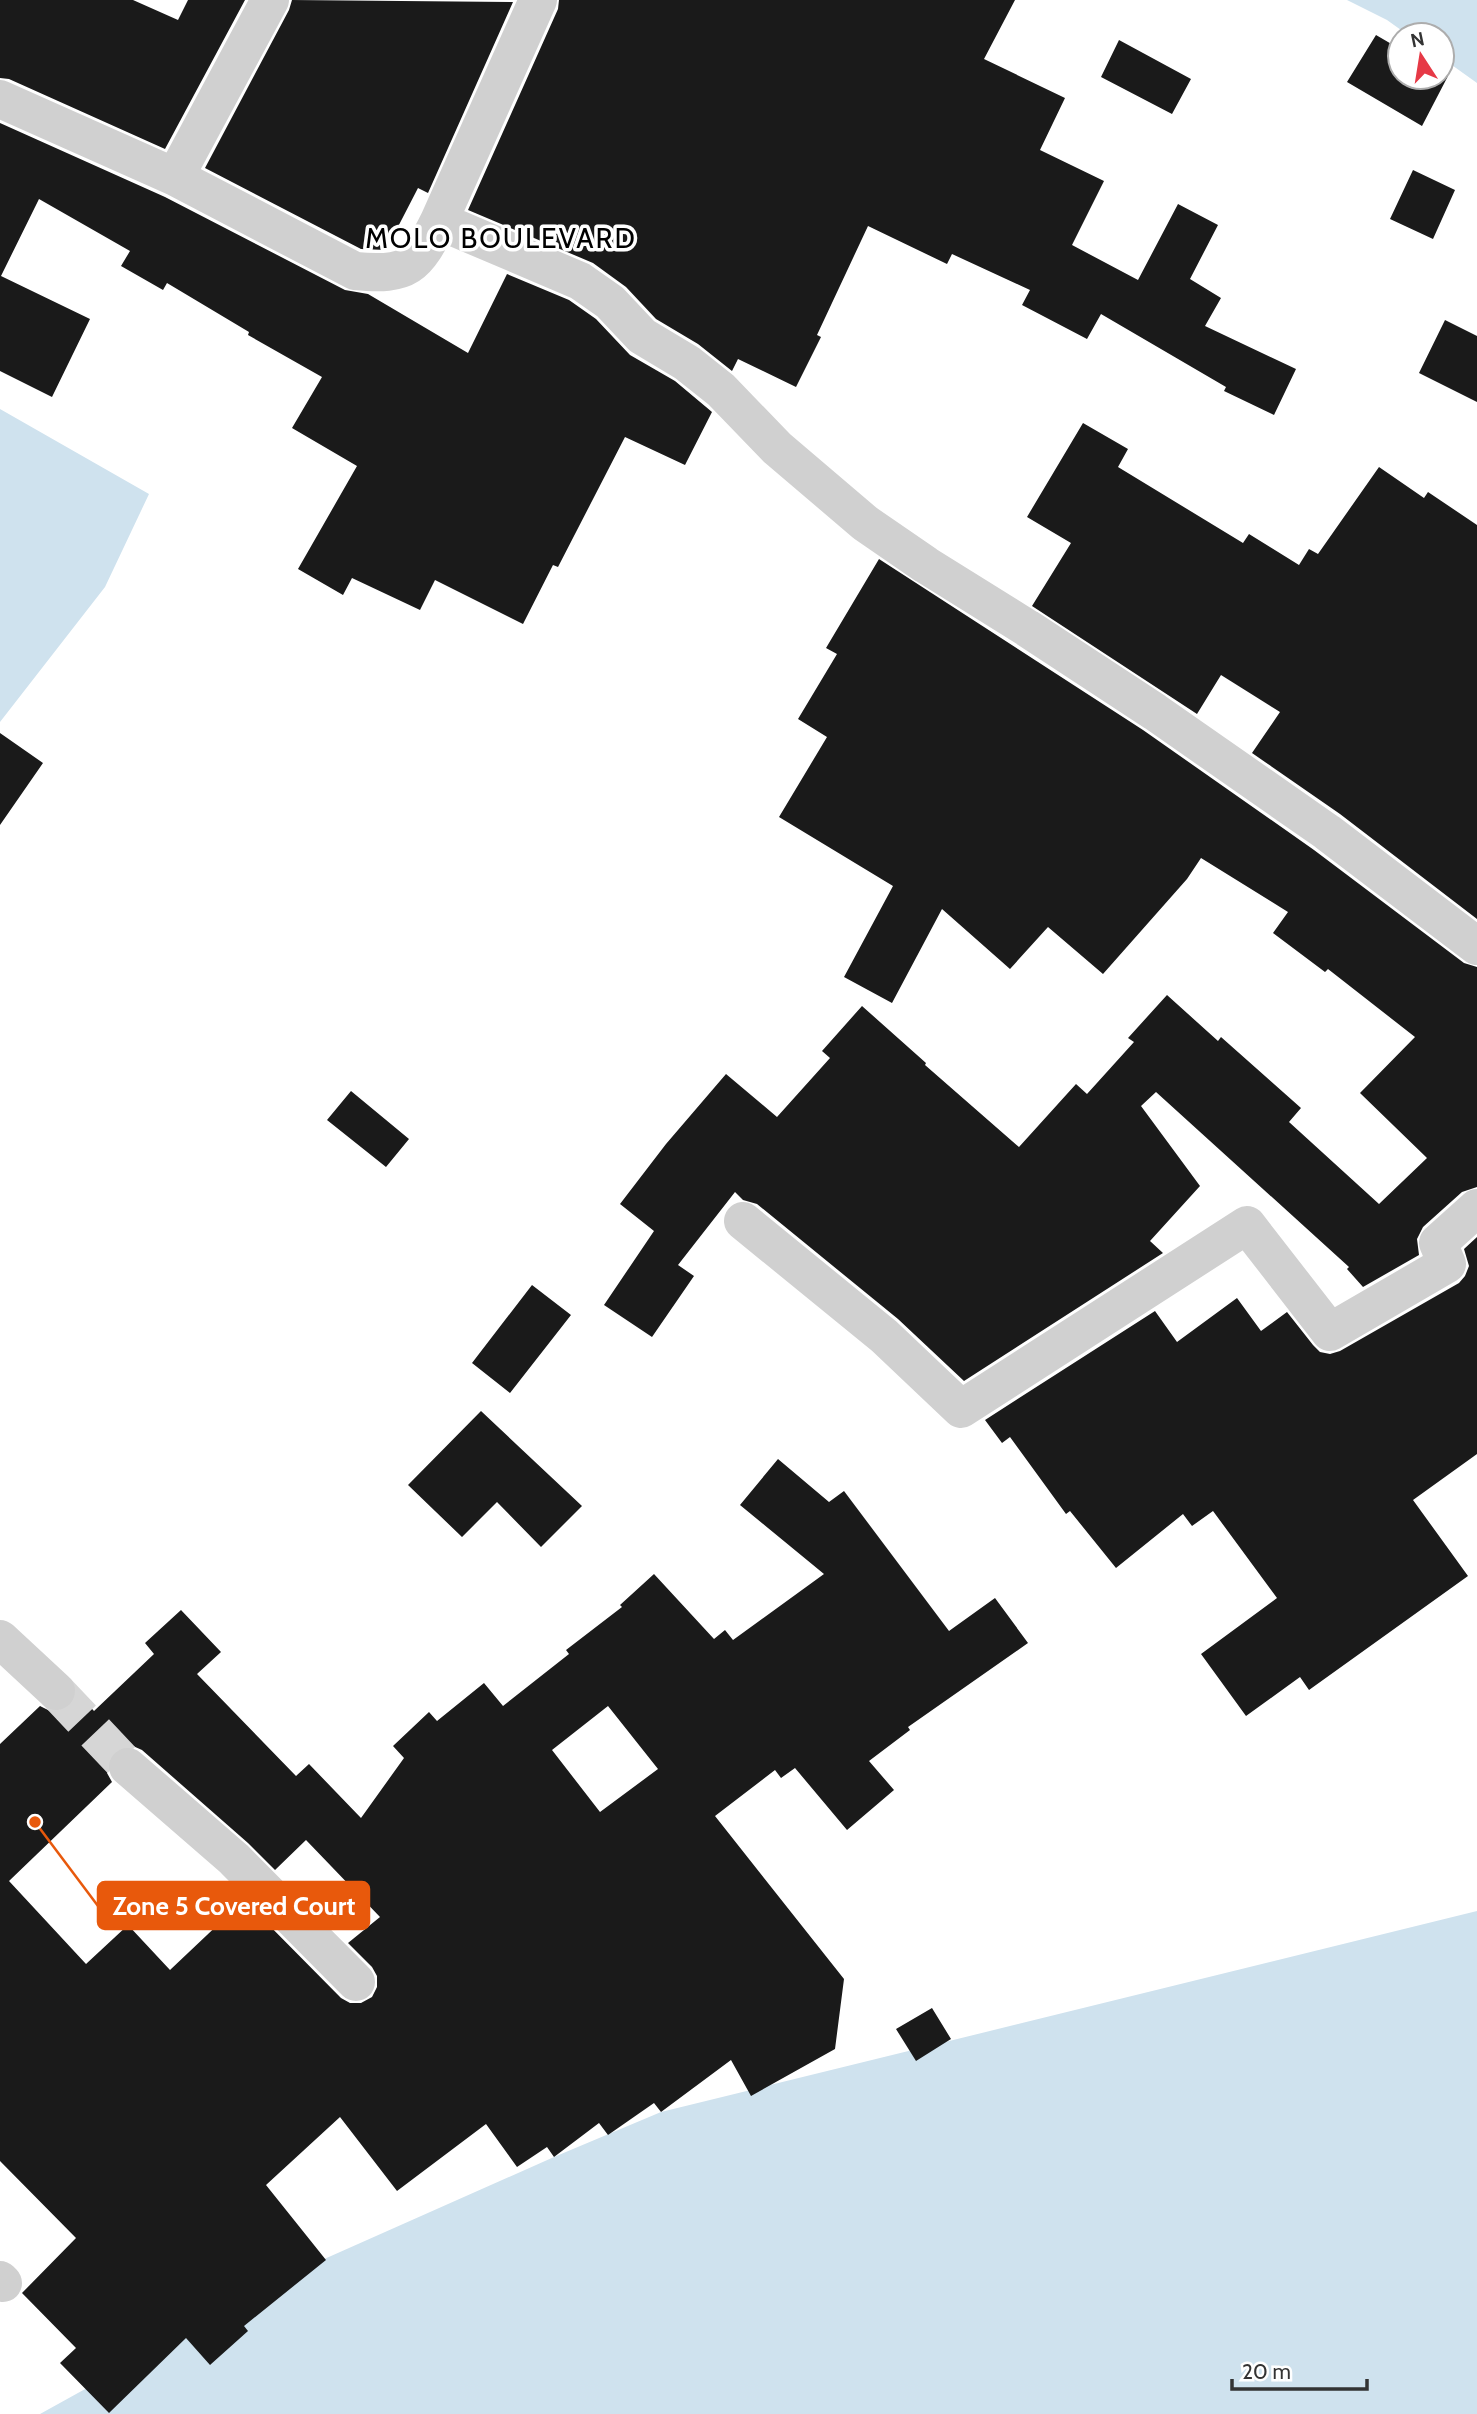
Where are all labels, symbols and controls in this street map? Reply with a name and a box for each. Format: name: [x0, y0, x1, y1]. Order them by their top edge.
north arrow: [1386, 21, 1456, 91]
text: N: [1409, 27, 1427, 53]
district label: MOLO BOULEVARD: [365, 221, 637, 255]
callout: Zone 5 Covered Court: [98, 1882, 369, 1929]
text: Zone 5 Covered Court: [113, 1890, 355, 1922]
scale bar: [1232, 2348, 1367, 2392]
text: 20 m: [1242, 2359, 1291, 2384]

